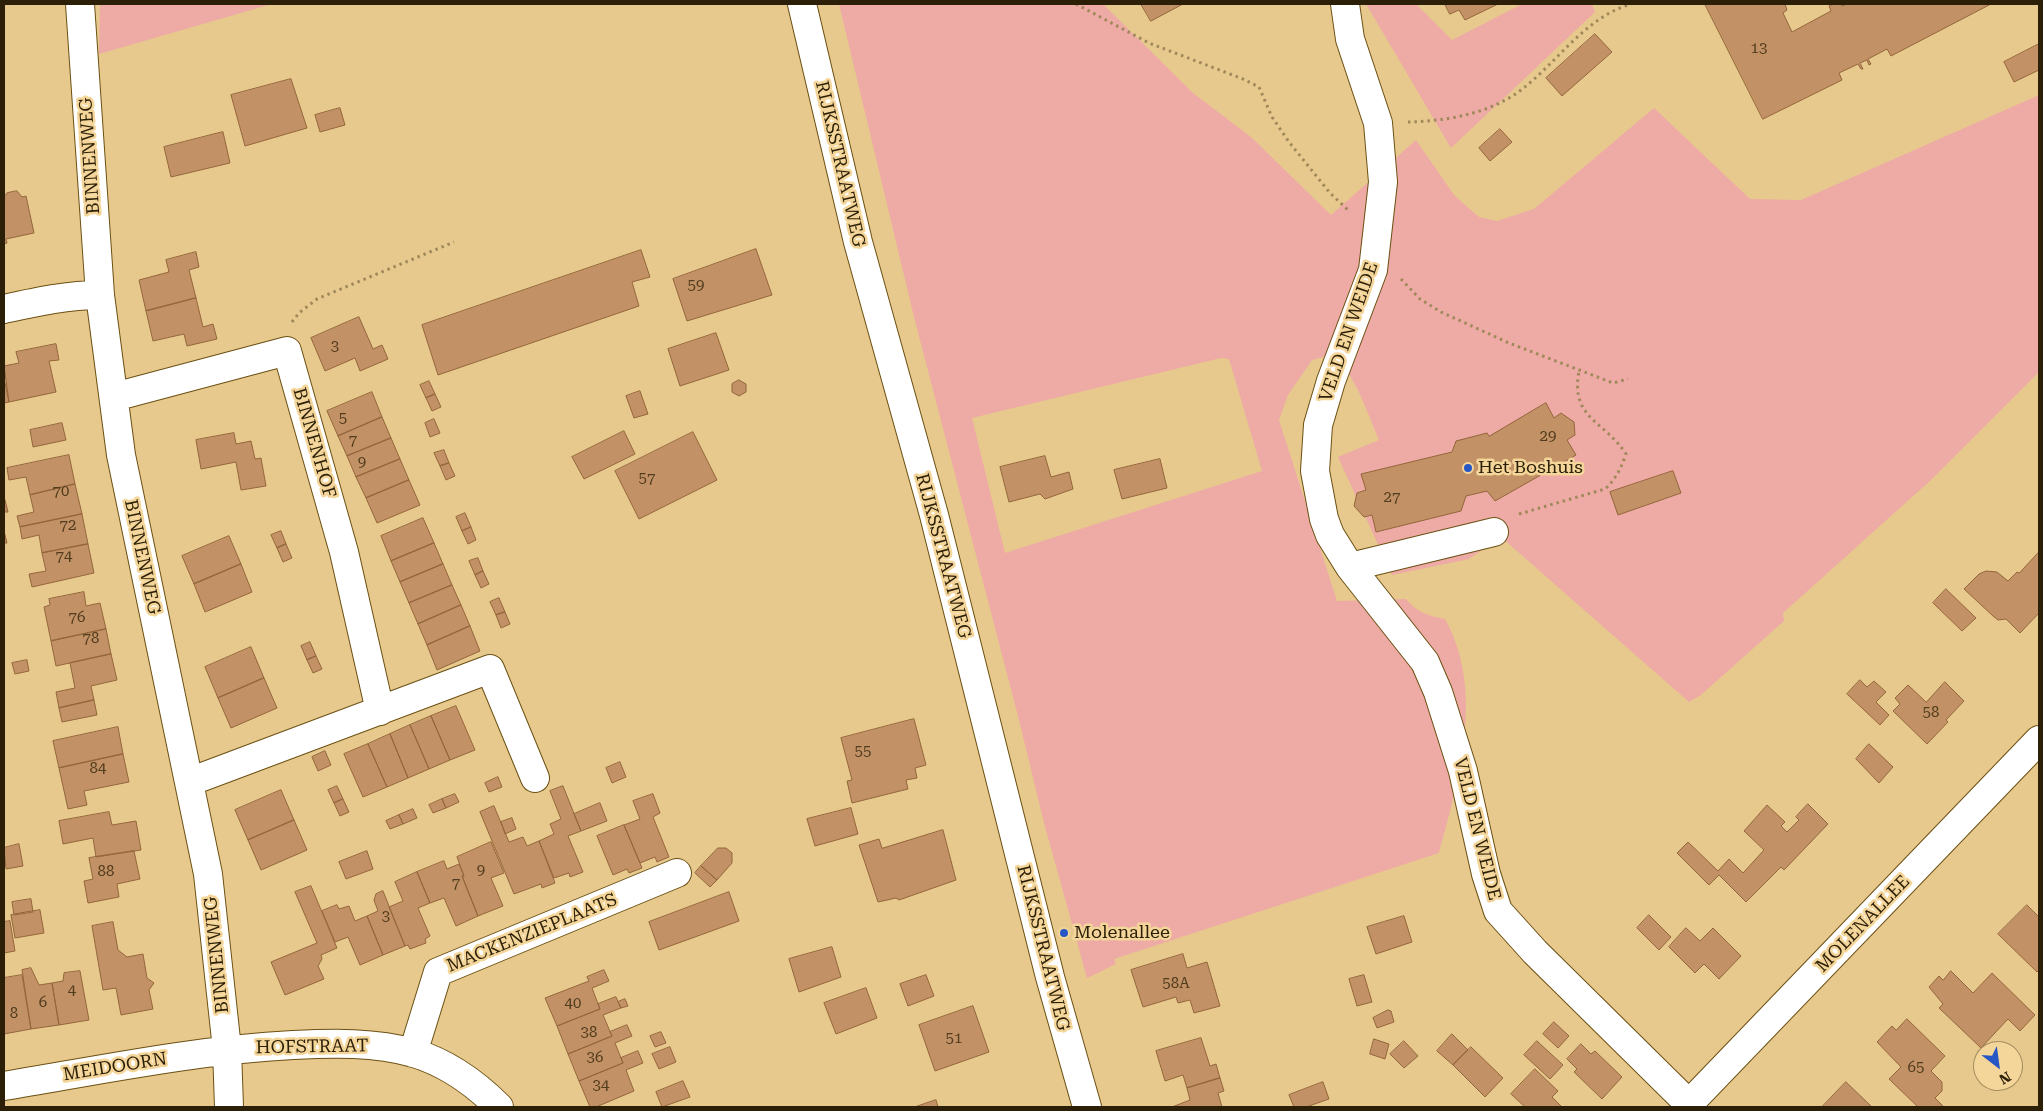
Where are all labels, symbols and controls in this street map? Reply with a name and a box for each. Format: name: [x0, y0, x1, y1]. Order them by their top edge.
house number: 13: [1751, 40, 1767, 58]
street label: RIJKSSTRAATWEG: [810, 79, 870, 249]
street label: BINNENWEG: [75, 97, 105, 215]
street label: VELD EN WEIDE: [1315, 259, 1383, 405]
house number: 59: [688, 277, 704, 295]
house number: 3: [331, 338, 339, 356]
street label: BINNENHOF: [288, 385, 340, 501]
house number: 5: [339, 410, 347, 428]
house number: 29: [1540, 428, 1556, 446]
house number: 7: [349, 432, 357, 450]
house number: 9: [358, 454, 366, 472]
place label: Het Boshuis: [1478, 457, 1583, 479]
marker: Het Boshuis: [1462, 462, 1474, 474]
house number: 57: [639, 470, 655, 488]
street label: RIJKSSTRAATWEG: [911, 471, 975, 641]
house number: 70: [53, 483, 69, 501]
house number: 27: [1384, 489, 1400, 507]
street label: BINNENWEG: [119, 498, 165, 616]
house number: 72: [60, 517, 76, 535]
house number: 74: [56, 548, 72, 566]
house number: 76: [69, 609, 85, 627]
house number: 78: [83, 630, 99, 648]
house number: 58: [1923, 704, 1939, 722]
house number: 55: [855, 743, 871, 761]
street label: VELD EN WEIDE: [1449, 755, 1505, 903]
house number: 84: [90, 760, 106, 778]
house number: 9: [477, 862, 485, 880]
house number: 88: [98, 863, 114, 881]
street label: RIJKSSTRAATWEG: [1012, 863, 1074, 1033]
street label: MOLENALLEE: [1811, 871, 1915, 977]
house number: 7: [452, 875, 460, 893]
street label: MACKENZIEPLAATS: [444, 889, 620, 977]
street label: BINNENWEG: [200, 896, 234, 1014]
house number: 3: [382, 908, 390, 926]
place label: Molenallee: [1074, 922, 1170, 944]
marker: Molenallee: [1058, 927, 1070, 939]
house number: 58A: [1162, 975, 1190, 993]
house number: 4: [68, 982, 76, 1000]
house number: 6: [39, 994, 47, 1012]
house number: 40: [565, 995, 581, 1013]
house number: 8: [10, 1005, 18, 1023]
house number: 38: [581, 1024, 597, 1042]
house number: 51: [946, 1030, 962, 1048]
street label: HOFSTRAAT: [255, 1035, 369, 1059]
north arrow: [1973, 1041, 2023, 1091]
street label: MEIDOORN: [62, 1048, 168, 1086]
house number: 36: [587, 1049, 603, 1067]
house number: 65: [1908, 1059, 1924, 1077]
text: N: [1996, 1069, 2014, 1088]
house number: 34: [593, 1077, 609, 1095]

